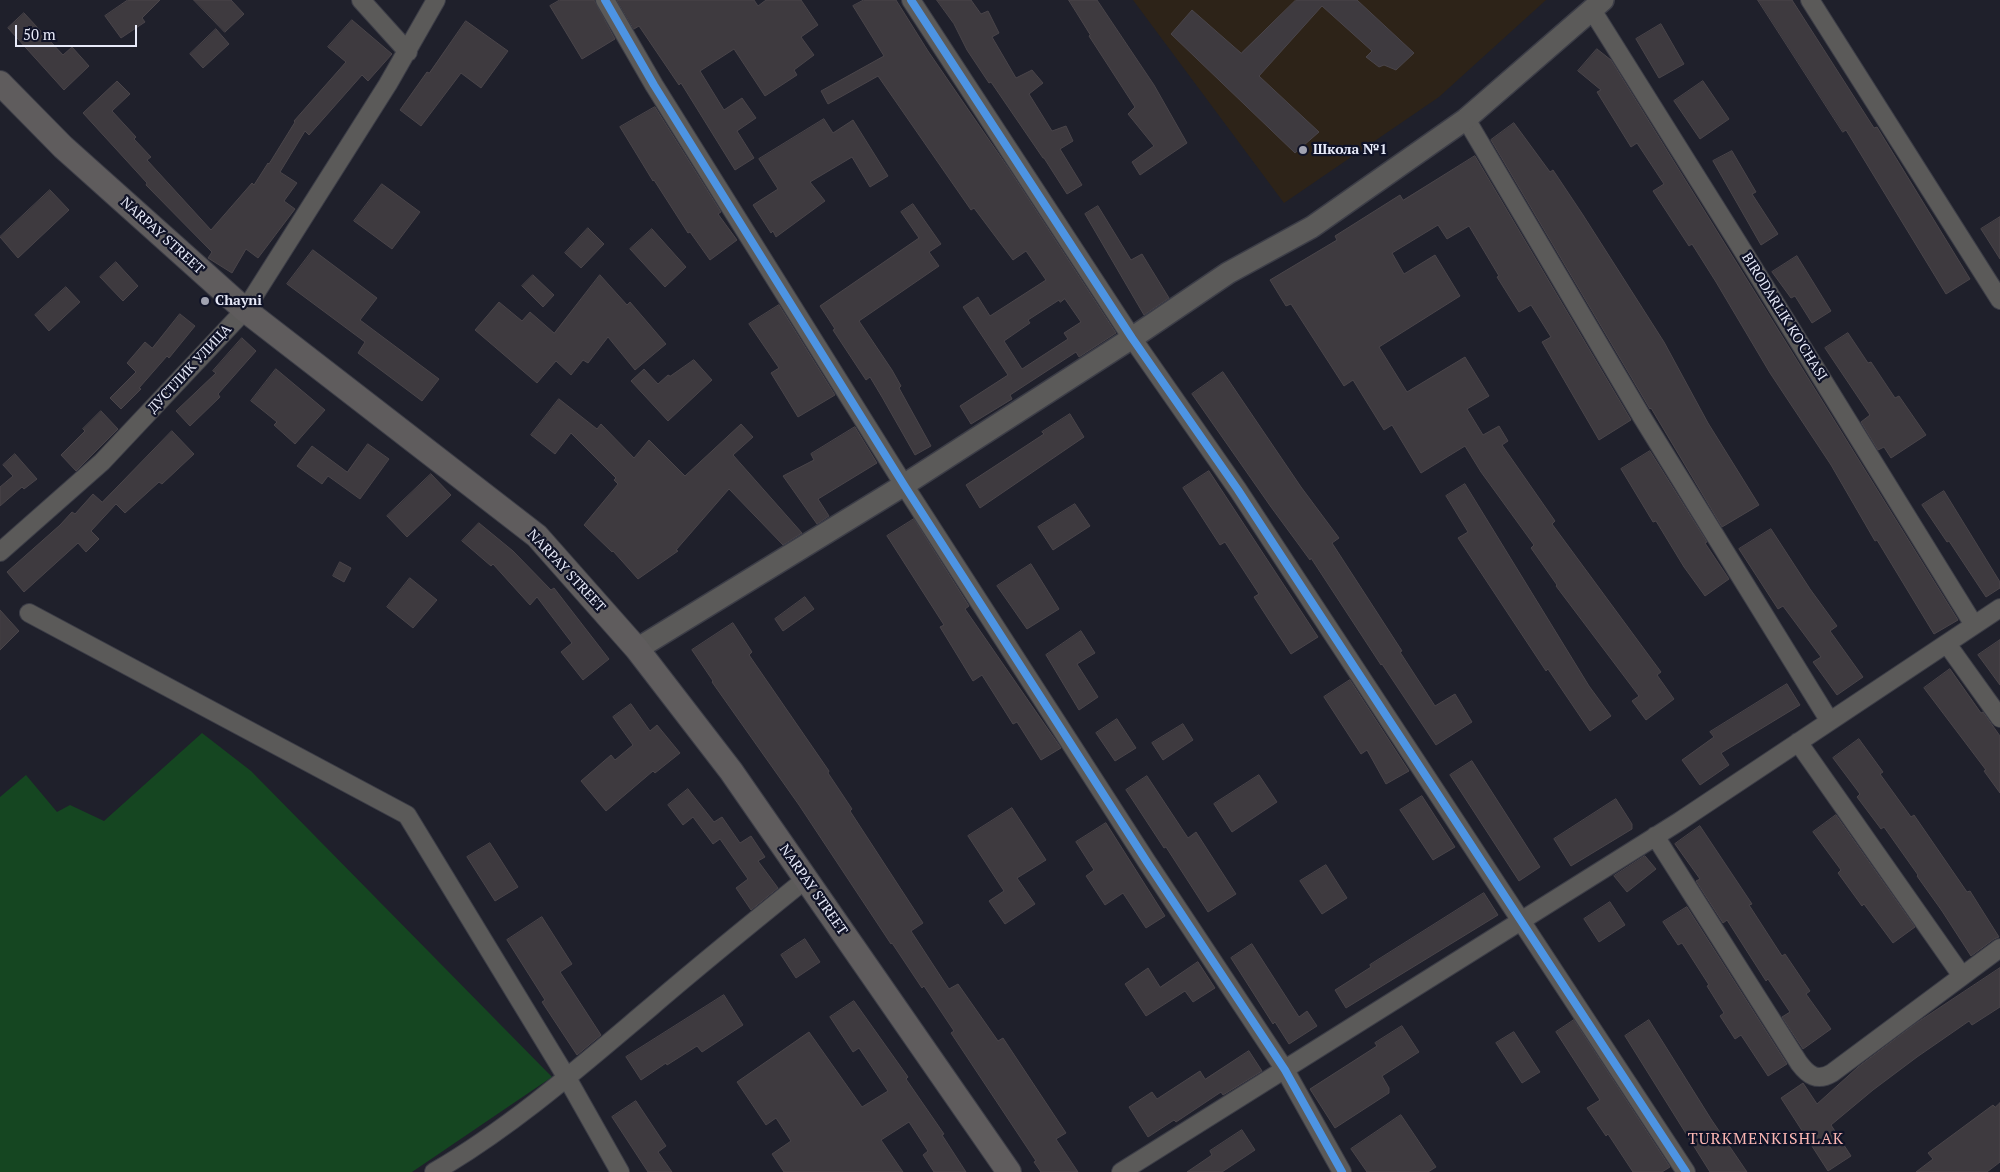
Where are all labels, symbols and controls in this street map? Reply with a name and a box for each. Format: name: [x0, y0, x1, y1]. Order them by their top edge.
scale bar: [18, 15, 140, 47]
text: 50 m: [23, 24, 56, 44]
place label: Школа №1: [1313, 142, 1387, 158]
marker: Школа №1: [1297, 144, 1309, 156]
street label: NARPAY STREET: [117, 194, 207, 278]
street label: BIRODARLIK KO'CHASI: [1738, 250, 1830, 384]
place label: Chayni: [215, 293, 262, 309]
marker: Chayni: [199, 295, 211, 307]
street label: ДУСТЛИК УЛИЦА: [145, 321, 235, 417]
street label: NARPAY STREET: [523, 526, 609, 616]
street label: NARPAY STREET: [775, 841, 851, 939]
district label: TURKMENKISHLAK: [1686, 1129, 1846, 1149]

